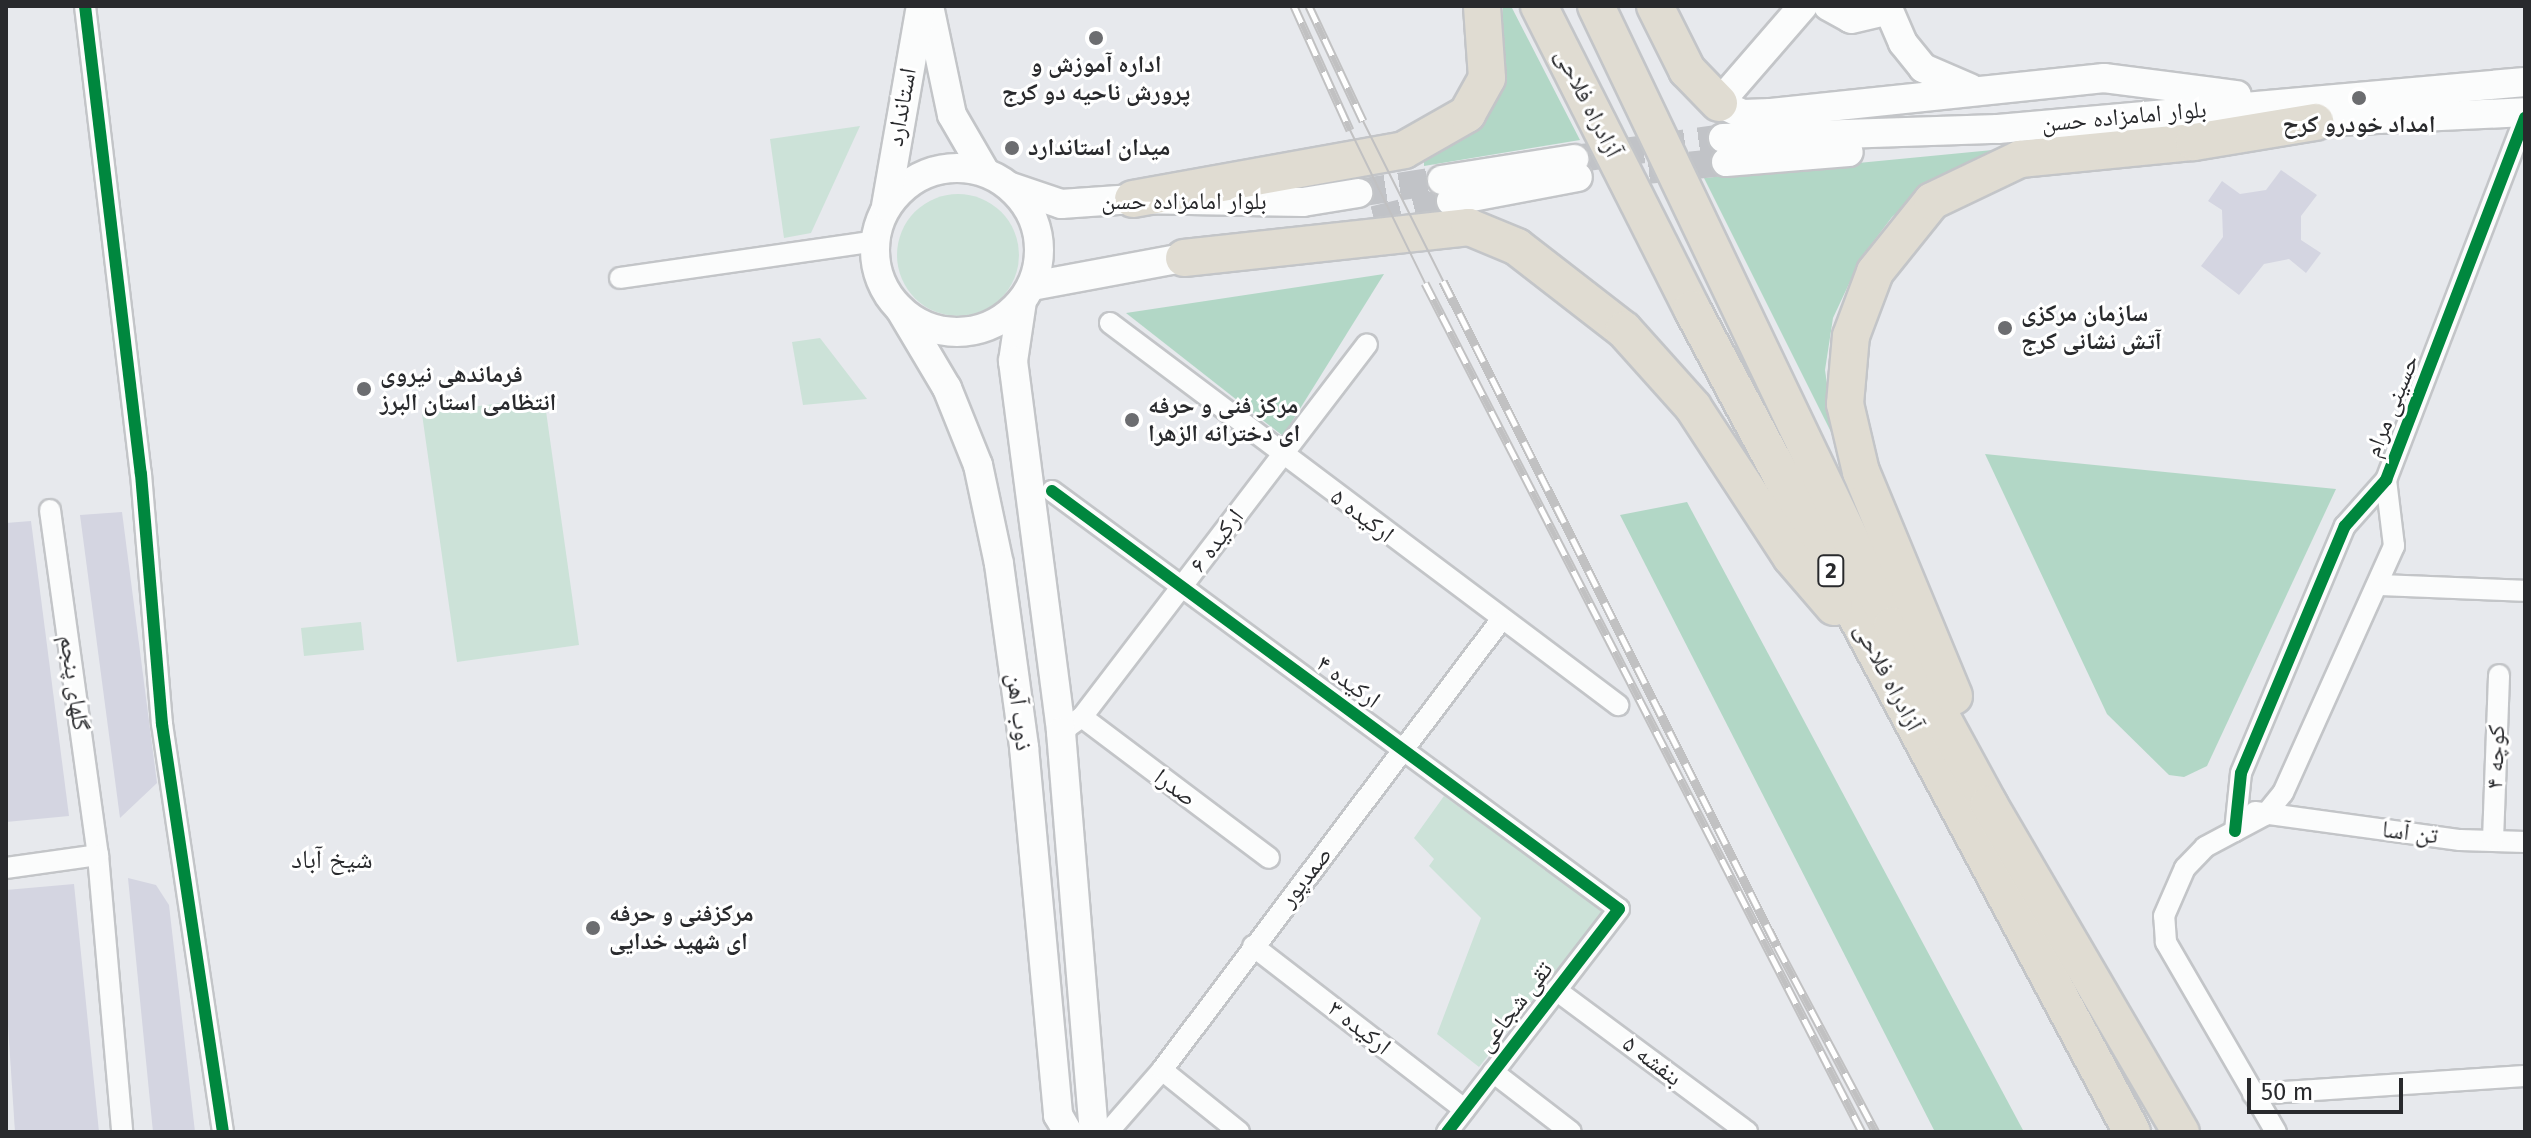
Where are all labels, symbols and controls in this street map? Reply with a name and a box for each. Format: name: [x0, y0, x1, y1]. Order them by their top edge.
marker: اداره آموزش و پرورش ناحیه دو کرج: [1087, 29, 1105, 47]
street label: آزادراه فلاحی: [1548, 44, 1628, 162]
place label: اداره آموزش و پرورش ناحیه دو کرج: [1002, 51, 1190, 107]
street label: استاندارد: [881, 66, 923, 148]
marker: امداد خودرو کرح: [2350, 89, 2368, 107]
street label: بلوار امامزاده حسن: [2040, 95, 2208, 139]
place label: امداد خودرو کرح: [2283, 111, 2435, 139]
place label: میدان استاندارد: [1028, 134, 1170, 162]
marker: میدان استاندارد: [1003, 139, 1021, 157]
street label: بلوار امامزاده حسن: [1101, 188, 1267, 216]
place label: سازمان مرکزی آتش نشانی کرج: [2021, 300, 2162, 356]
marker: سازمان مرکزی آتش نشانی کرج: [1996, 319, 2014, 337]
street label: حسینی مرام: [2358, 351, 2426, 461]
place label: فرماندهی نیروی انتظامی استان البرز: [380, 361, 556, 417]
marker: فرماندهی نیروی انتظامی استان البرز: [355, 380, 373, 398]
place label: مرکز فنی و حرفه ای دخترانه الزهرا: [1148, 392, 1300, 448]
marker: مرکز فنی و حرفه ای دخترانه الزهرا: [1123, 411, 1141, 429]
street label: ارکیده ۵: [1325, 483, 1399, 549]
street label: ارکیده ۶: [1184, 504, 1250, 578]
road number: 2: [1817, 553, 1845, 589]
street label: آزادراه فلاحی: [1848, 618, 1928, 736]
street label: گلهای پنجم: [53, 633, 95, 733]
street label: ارکیده ۴: [1310, 649, 1386, 715]
street label: ذوب آهن: [1000, 672, 1038, 752]
street label: کوچه ۴: [2480, 724, 2512, 790]
street label: صدرا: [1148, 763, 1202, 813]
street label: تن آسا: [2380, 815, 2440, 851]
street label: صمدپور: [1273, 841, 1339, 913]
district label: شیخ آباد: [291, 844, 373, 876]
place label: مرکزفنی و حرفه ای شهید خدایی: [609, 900, 754, 956]
marker: مرکزفنی و حرفه ای شهید خدایی: [584, 919, 602, 937]
street label: تقی شجاعی: [1471, 956, 1559, 1058]
street label: ارکیده ۳: [1322, 995, 1396, 1061]
street label: بنفشه ۵: [1617, 1029, 1687, 1093]
scale bar: [2251, 1062, 2407, 1112]
text: 50 m: [2261, 1078, 2313, 1106]

